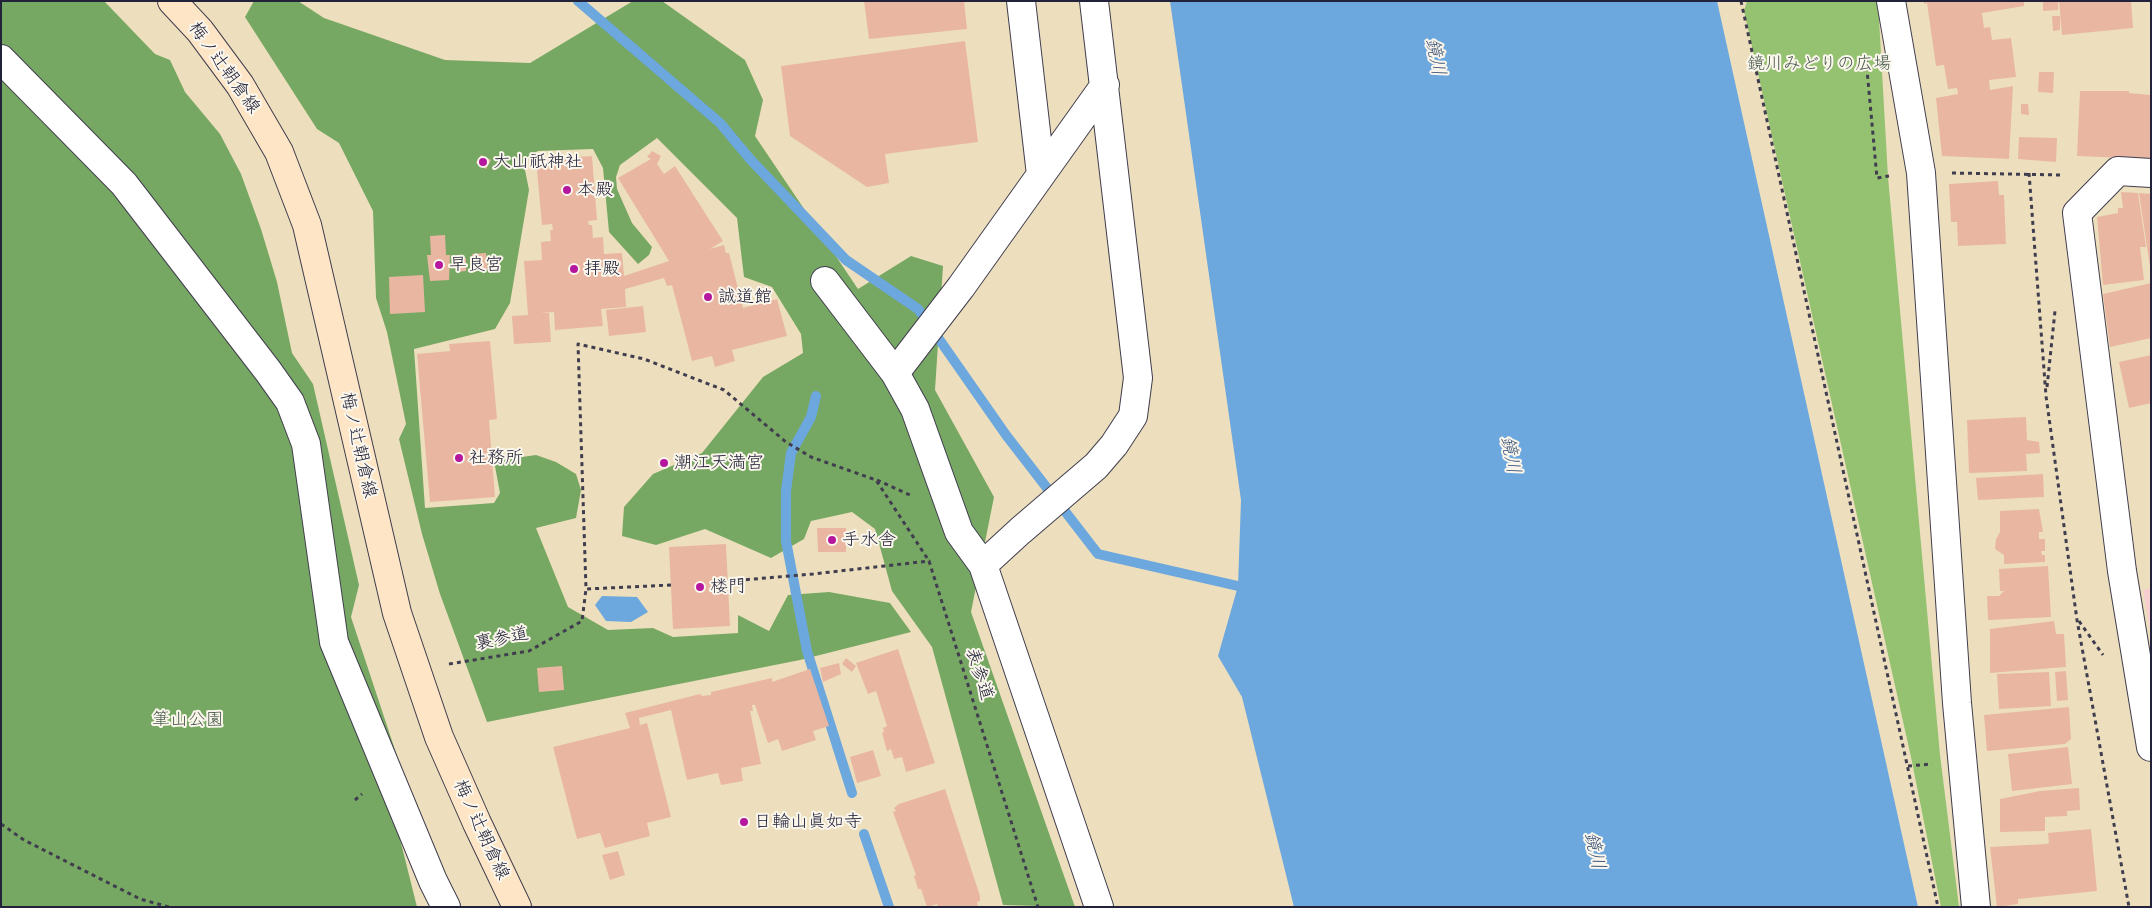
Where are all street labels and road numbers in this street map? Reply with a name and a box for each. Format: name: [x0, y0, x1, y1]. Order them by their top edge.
street label: 梅ノ辻朝倉線: [184, 18, 264, 118]
street label: 梅ノ辻朝倉線: [335, 390, 381, 500]
street label: 裏参道: [473, 623, 531, 655]
street label: 表参道: [960, 645, 998, 703]
street label: 梅ノ辻朝倉線: [448, 776, 514, 884]

